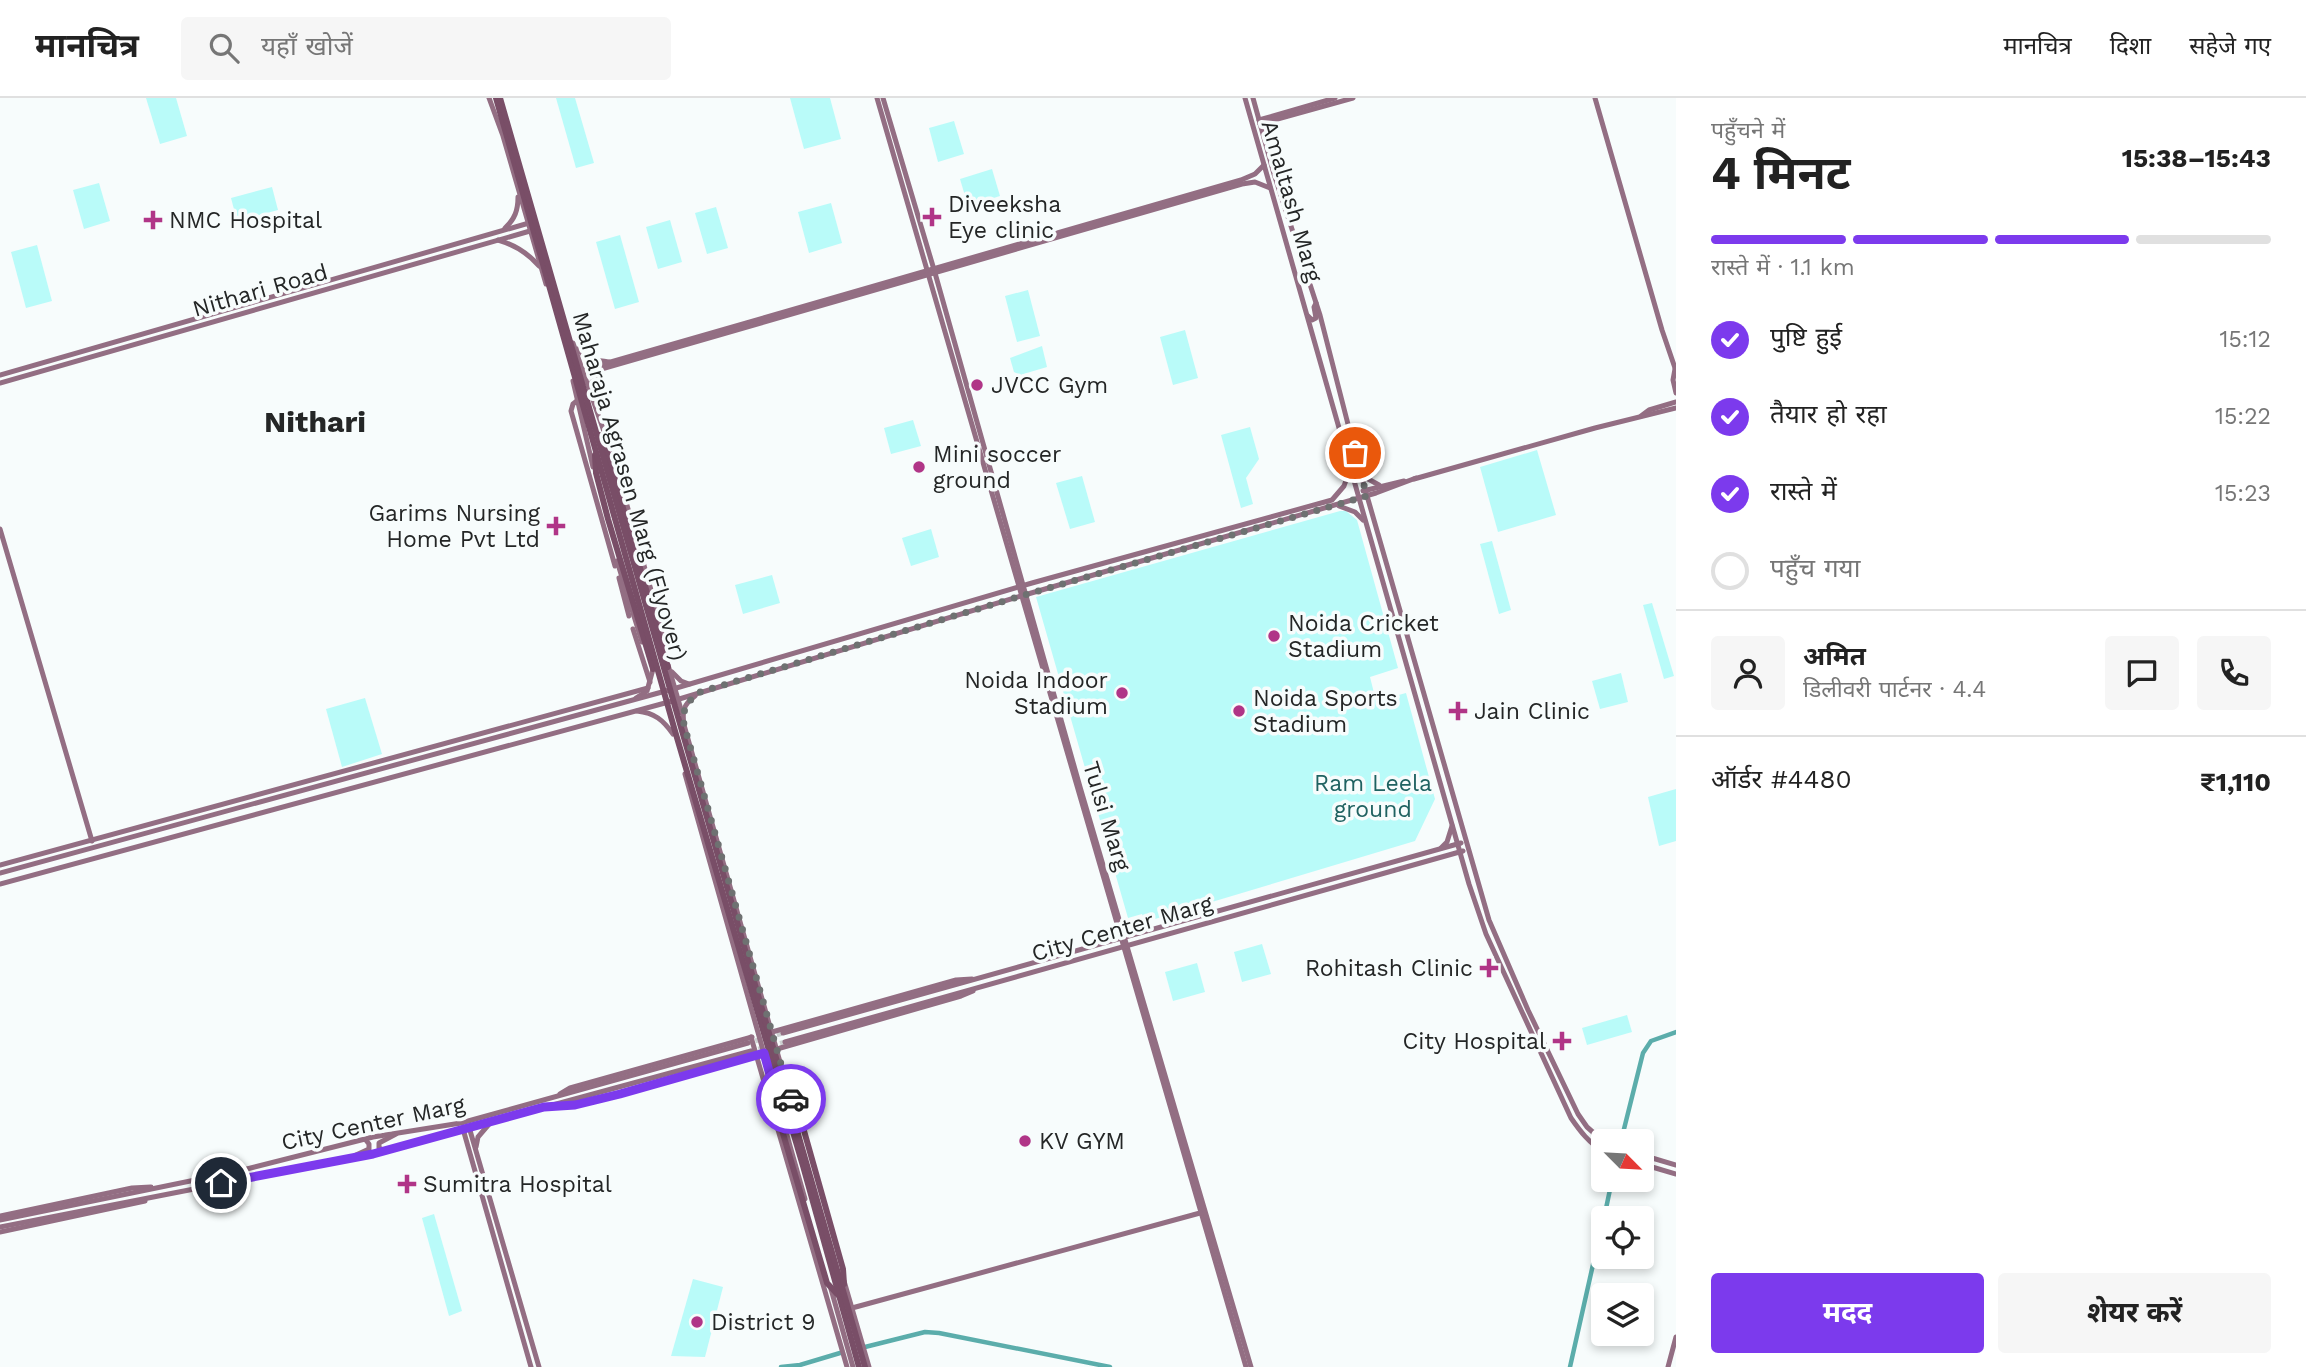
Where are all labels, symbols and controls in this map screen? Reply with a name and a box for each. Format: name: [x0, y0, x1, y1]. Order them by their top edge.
search box: [181, 17, 671, 80]
text: मानचित्र: [35, 26, 139, 65]
icon: search: [205, 29, 243, 67]
text: यहाँ खोजें: [261, 31, 353, 61]
text: मानचित्र: [2003, 32, 2072, 60]
text: दिशा: [2110, 32, 2151, 60]
text: सहेजे गए: [2189, 32, 2271, 60]
street label: Amaltash Marg: [1256, 117, 1328, 286]
text: पहुँचने में: [1711, 117, 1785, 144]
text: 15:38–15:43: [2122, 143, 2271, 173]
text: 4 मिनट: [1711, 146, 1850, 200]
place label: Diveeksha Eye clinic: [948, 191, 1061, 244]
place label: NMC Hospital: [169, 207, 322, 234]
marker: Diveeksha Eye clinic: [922, 207, 942, 227]
marker: NMC Hospital: [143, 210, 163, 230]
text: रास्ते में · 1.1 km: [1711, 254, 1855, 281]
street label: Nithari Road: [189, 258, 331, 323]
street label: Maharaja Agrasen Marg (Flyover): [567, 309, 692, 664]
icon: check: [1711, 321, 1749, 359]
text: पुष्टि हुई: [1770, 322, 1842, 352]
text: 15:12: [2219, 326, 2271, 353]
place label: JVCC Gym: [991, 372, 1108, 399]
marker: JVCC Gym: [969, 377, 985, 393]
icon: check: [1711, 398, 1749, 436]
text: तैयार हो रहा: [1770, 399, 1887, 429]
text: 15:22: [2215, 403, 2271, 430]
district label: Nithari: [264, 404, 366, 439]
pin: [1325, 423, 1385, 483]
icon: bag: [1336, 434, 1374, 472]
place label: Mini soccer ground: [933, 441, 1061, 494]
marker: Mini soccer ground: [911, 459, 927, 475]
icon: check: [1711, 475, 1749, 513]
text: रास्ते में: [1770, 476, 1837, 506]
text: 15:23: [2215, 480, 2271, 507]
place label: Garims Nursing Home Pvt Ltd: [368, 500, 541, 553]
marker: Garims Nursing Home Pvt Ltd: [546, 516, 566, 536]
text: पहुँच गया: [1770, 553, 1860, 583]
place label: Noida Cricket Stadium: [1288, 610, 1439, 663]
marker: Noida Cricket Stadium: [1266, 628, 1282, 644]
button: person: [1711, 636, 1785, 710]
button: chat: [2105, 636, 2179, 710]
button: phone: [2197, 636, 2271, 710]
text: अमित: [1803, 641, 1866, 671]
place label: Noida Indoor Stadium: [964, 667, 1108, 720]
text: डिलीवरी पार्टनर · 4.4: [1803, 676, 1986, 703]
marker: Noida Indoor Stadium: [1114, 685, 1130, 701]
place label: Noida Sports Stadium: [1253, 685, 1398, 738]
place label: Jain Clinic: [1474, 698, 1590, 725]
marker: Jain Clinic: [1448, 701, 1468, 721]
marker: Noida Sports Stadium: [1231, 703, 1247, 719]
street label: Tulsi Marg: [1077, 758, 1136, 875]
text: ऑर्डर #4480: [1711, 764, 1852, 794]
text: ₹1,110: [2200, 767, 2271, 797]
park label: Ram Leela ground: [1314, 770, 1432, 823]
street label: City Center Marg: [1029, 890, 1216, 967]
place label: Rohitash Clinic: [1305, 955, 1473, 982]
marker: Rohitash Clinic: [1479, 958, 1499, 978]
place label: City Hospital: [1402, 1028, 1546, 1055]
marker: City Hospital: [1552, 1031, 1572, 1051]
courier: [756, 1064, 826, 1134]
icon: car: [772, 1080, 810, 1118]
street label: City Center Marg: [279, 1091, 468, 1156]
place label: KV GYM: [1039, 1128, 1125, 1155]
north arrow: [1591, 1129, 1654, 1192]
map controls: [1591, 1129, 1654, 1346]
marker: KV GYM: [1017, 1133, 1033, 1149]
pin: [191, 1153, 251, 1213]
icon: home: [202, 1164, 240, 1202]
place label: Sumitra Hospital: [423, 1171, 612, 1198]
marker: Sumitra Hospital: [397, 1174, 417, 1194]
button: locate: [1591, 1206, 1654, 1269]
button: मदद: [1711, 1273, 1984, 1353]
button: शेयर करें: [1998, 1273, 2271, 1353]
button: layers: [1591, 1283, 1654, 1346]
place label: District 9: [711, 1309, 815, 1336]
marker: District 9: [689, 1314, 705, 1330]

